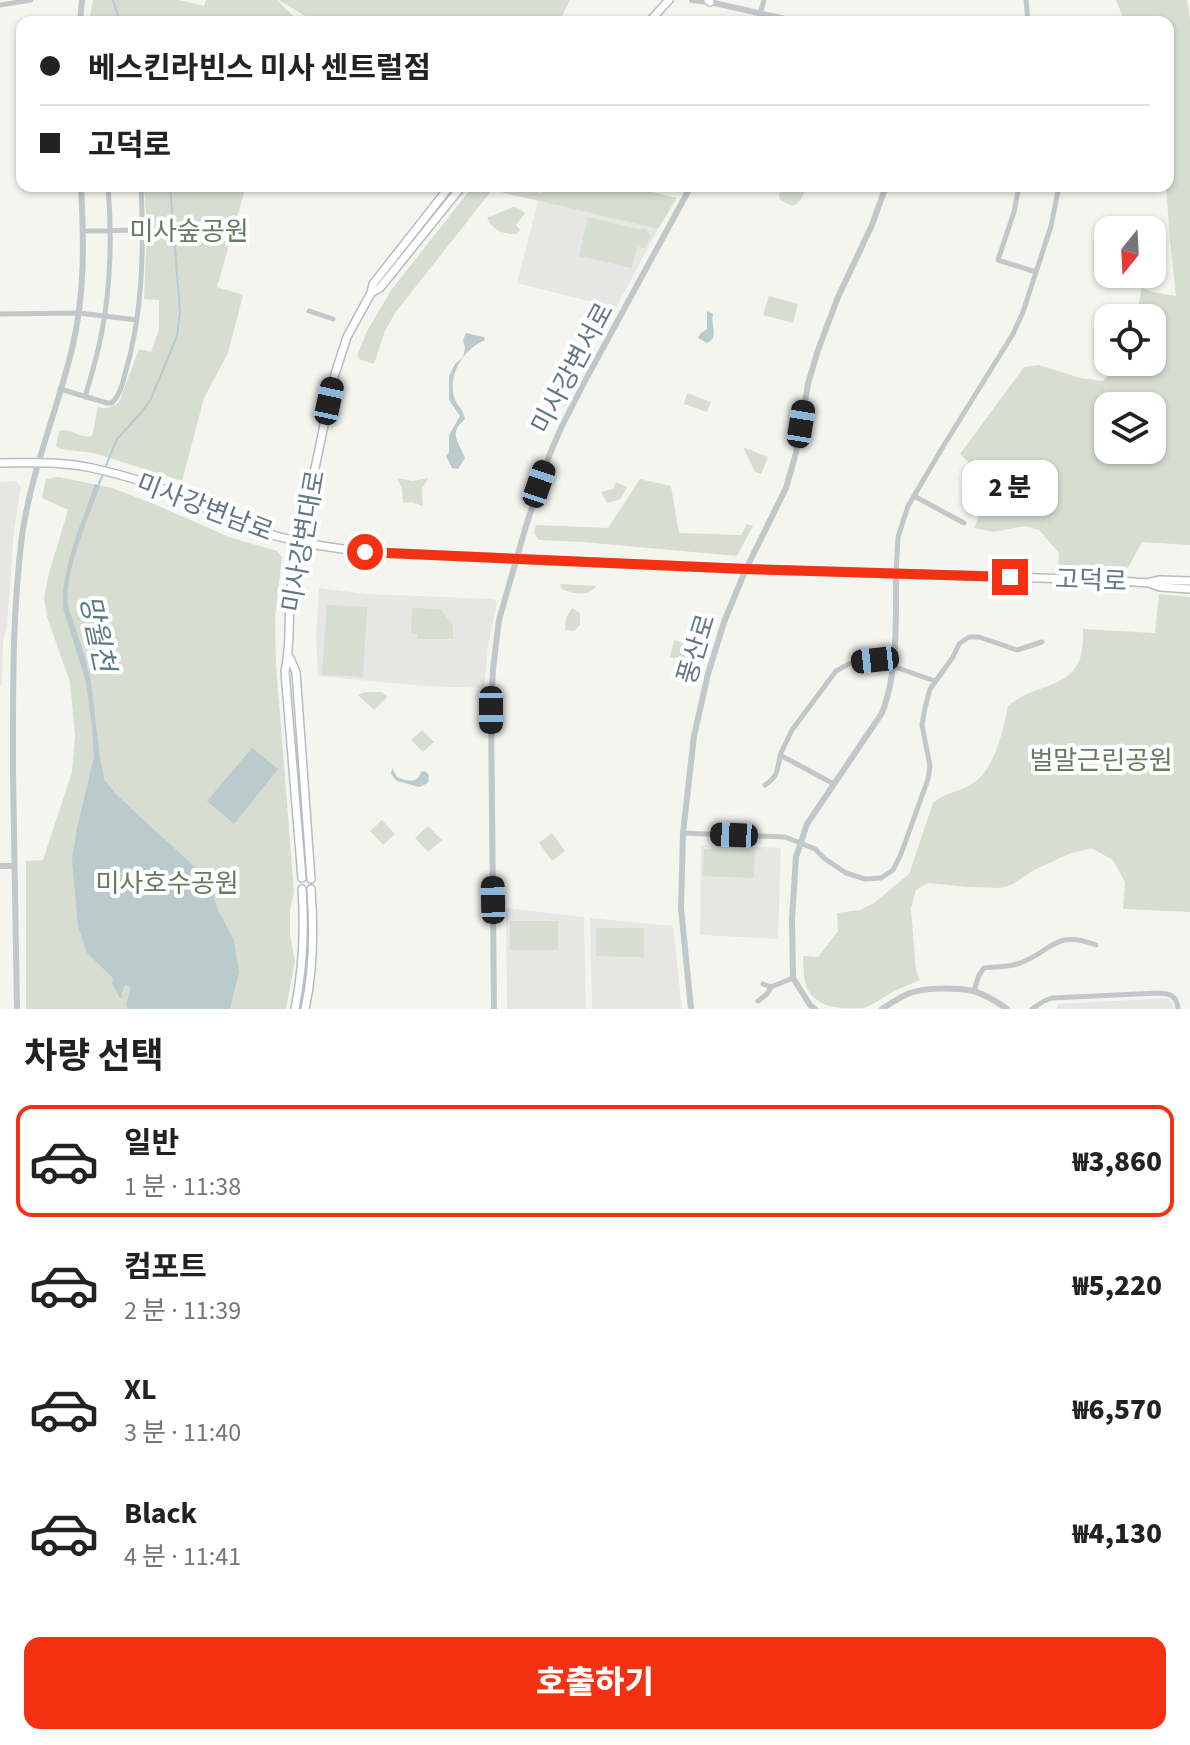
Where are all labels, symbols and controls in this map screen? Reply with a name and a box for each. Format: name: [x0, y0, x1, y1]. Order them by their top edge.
text: 베스킨라빈스 미사 센트럴점: [88, 47, 431, 90]
text: 고덕로: [88, 124, 171, 167]
park label: 미사숲공원: [129, 213, 249, 250]
north arrow: [1094, 216, 1166, 288]
map controls: [1094, 216, 1166, 464]
street label: 미사강변서로: [522, 296, 622, 440]
button: locate: [1094, 304, 1166, 376]
car: [312, 375, 346, 427]
button: layers: [1094, 392, 1166, 464]
car: [785, 398, 817, 450]
car: [520, 457, 558, 511]
callout: 2 분: [962, 461, 1058, 517]
street label: 미사강변남로: [131, 464, 278, 550]
street label: 미사강변대로: [273, 467, 334, 615]
text: 2 분: [988, 469, 1032, 506]
route start: [347, 534, 383, 570]
route end: [992, 559, 1028, 595]
street label: 고덕로: [1054, 561, 1127, 600]
water label: 망월천: [69, 591, 125, 678]
street label: 풍산로: [668, 609, 725, 689]
car: [850, 646, 900, 674]
car: [479, 686, 503, 734]
park label: 벌말근린공원: [1029, 742, 1173, 779]
car: [710, 822, 758, 848]
park label: 미사호수공원: [95, 865, 239, 902]
car: [481, 876, 505, 924]
text: 차량 선택: [24, 1031, 164, 1082]
text: 일반: [124, 1122, 179, 1165]
icon: car: [28, 1125, 100, 1197]
text: ₩3,860: [1073, 1140, 1162, 1183]
text: 1 분 · 11:38: [124, 1168, 241, 1205]
text: 컴포트: [124, 1246, 207, 1289]
icon: car: [28, 1249, 100, 1321]
text: ₩5,220: [1073, 1264, 1162, 1307]
text: 2 분 · 11:39: [124, 1292, 241, 1329]
text: XL: [124, 1368, 157, 1411]
icon: car: [28, 1373, 100, 1445]
text: ₩6,570: [1073, 1388, 1162, 1431]
text: 3 분 · 11:40: [124, 1414, 241, 1451]
text: Black: [124, 1492, 197, 1535]
icon: car: [28, 1497, 100, 1569]
text: ₩4,130: [1073, 1512, 1162, 1555]
text: 4 분 · 11:41: [124, 1538, 241, 1575]
button: 호출하기: [24, 1637, 1166, 1729]

